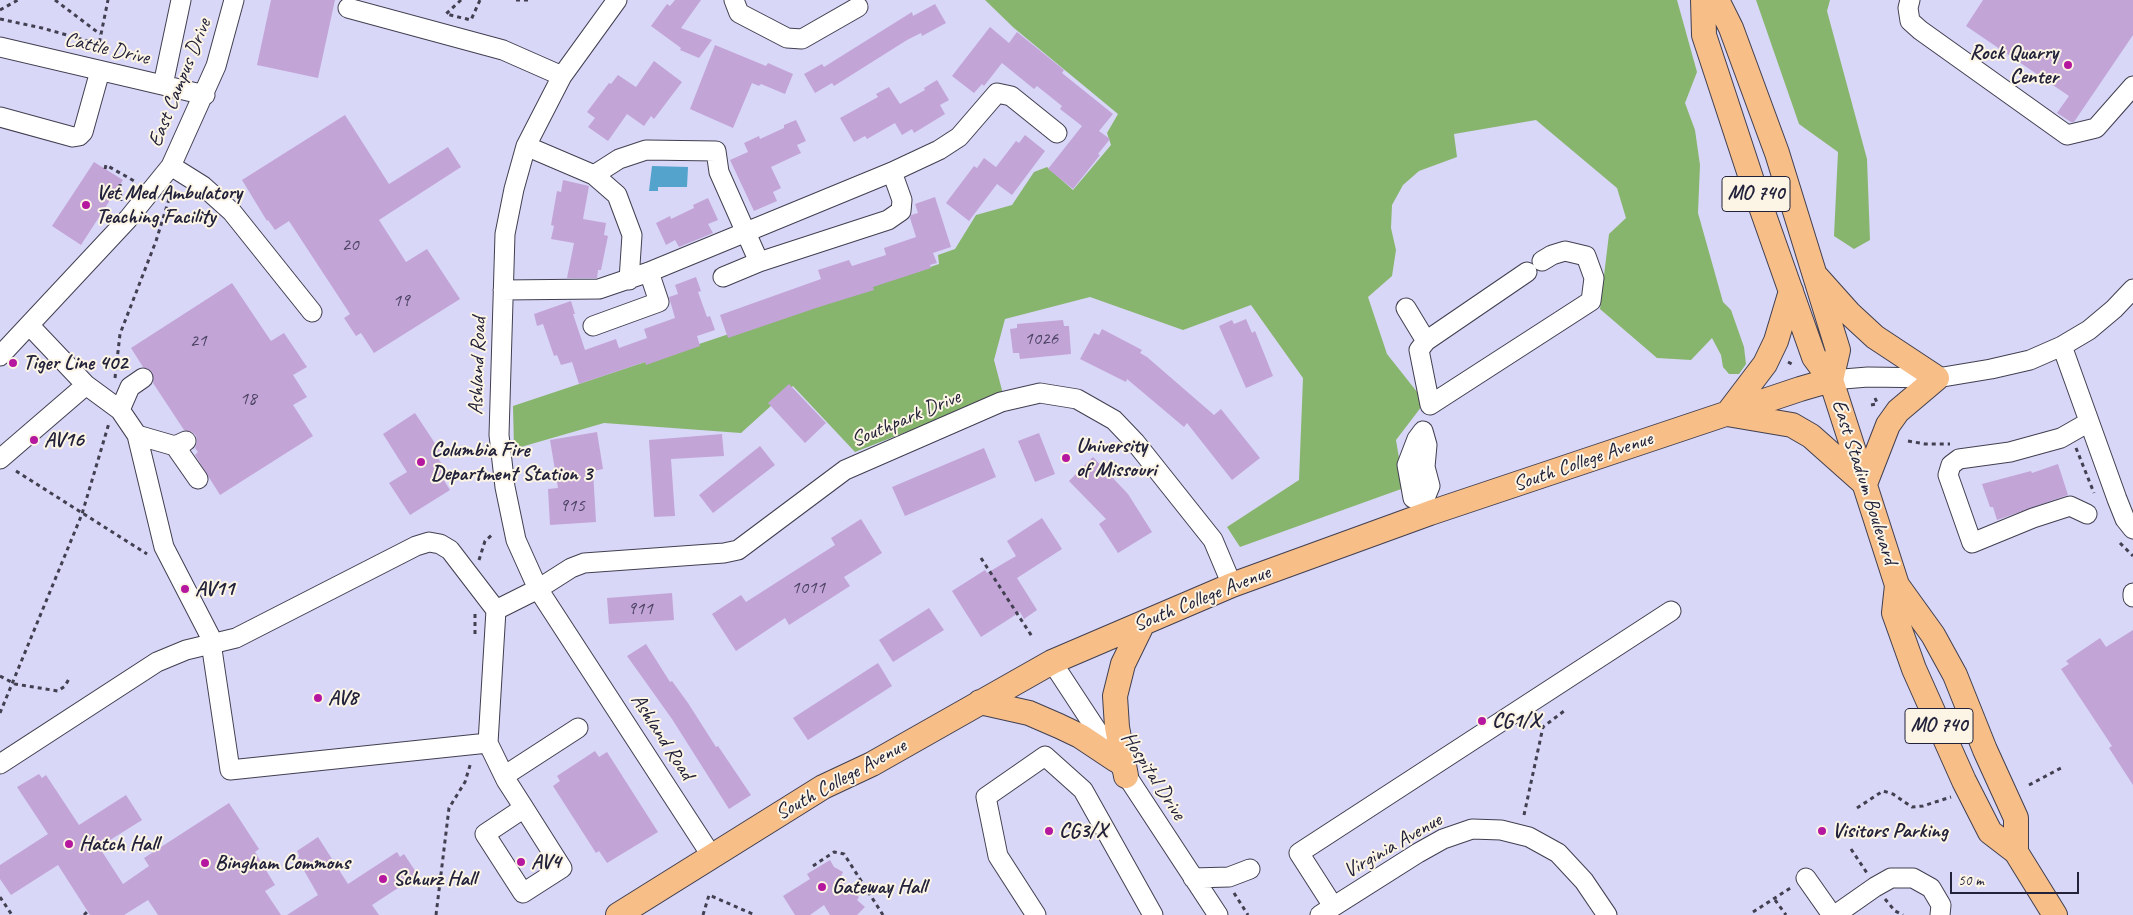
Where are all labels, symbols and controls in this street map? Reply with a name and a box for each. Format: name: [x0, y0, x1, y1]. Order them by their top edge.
street label: East Campus Drive: [143, 15, 217, 151]
street label: Cattle Drive: [62, 27, 152, 71]
place label: Rock Quarry Center: [1970, 40, 2058, 90]
marker: Rock Quarry Center: [2062, 59, 2074, 71]
road number: MO 740: [1722, 176, 1790, 212]
place label: Vet Med Ambulatory Teaching Facility: [96, 180, 242, 230]
marker: Vet Med Ambulatory Teaching Facility: [80, 199, 92, 211]
house number: 20: [341, 234, 359, 256]
house number: 19: [392, 290, 410, 312]
street label: Ashland Road: [464, 317, 492, 415]
house number: 1026: [1024, 328, 1058, 350]
house number: 21: [189, 330, 207, 352]
place label: Tiger Line 402: [23, 350, 127, 376]
marker: Tiger Line 402: [7, 357, 19, 369]
street label: Southpark Drive: [848, 385, 964, 453]
house number: 18: [239, 388, 257, 410]
street label: East Stadium Boulevard: [1826, 397, 1902, 567]
street label: South College Avenue: [1510, 426, 1656, 498]
place label: AV16: [44, 427, 84, 453]
place label: University of Missouri: [1076, 433, 1156, 483]
marker: AV16: [28, 434, 40, 446]
place label: Columbia Fire Department Station 3: [431, 437, 592, 487]
marker: University of Missouri: [1060, 452, 1072, 464]
marker: Columbia Fire Department Station 3: [415, 456, 427, 468]
house number: 915: [559, 495, 585, 517]
street label: South College Avenue: [1130, 560, 1274, 638]
place label: AV11: [195, 576, 234, 602]
house number: 1011: [791, 577, 825, 599]
marker: AV11: [179, 583, 191, 595]
house number: 911: [627, 598, 653, 620]
place label: AV8: [328, 685, 358, 711]
street label: Ashland Road: [625, 689, 699, 785]
marker: AV8: [312, 692, 324, 704]
place label: CG1/X: [1492, 708, 1540, 734]
road number: MO 740: [1905, 708, 1973, 744]
marker: CG1/X: [1476, 715, 1488, 727]
street label: Hospital Drive: [1115, 727, 1191, 825]
street label: South College Avenue: [771, 734, 911, 826]
street label: Virginia Avenue: [1339, 808, 1447, 884]
place label: CG3/X: [1059, 818, 1107, 844]
place label: Visitors Parking: [1832, 818, 1948, 844]
marker: CG3/X: [1043, 825, 1055, 837]
marker: Visitors Parking: [1816, 825, 1828, 837]
place label: Hatch Hall: [79, 831, 159, 857]
marker: Hatch Hall: [63, 838, 75, 850]
place label: AV4: [531, 849, 561, 875]
place label: Bingham Commons: [215, 850, 350, 876]
marker: AV4: [515, 856, 527, 868]
marker: Bingham Commons: [199, 857, 211, 869]
scale bar: [1953, 862, 2082, 894]
place label: Schurz Hall: [393, 866, 476, 892]
text: 50 m: [1958, 871, 1984, 890]
marker: Schurz Hall: [377, 873, 389, 885]
place label: Gateway Hall: [832, 874, 926, 900]
marker: Gateway Hall: [816, 881, 828, 893]

